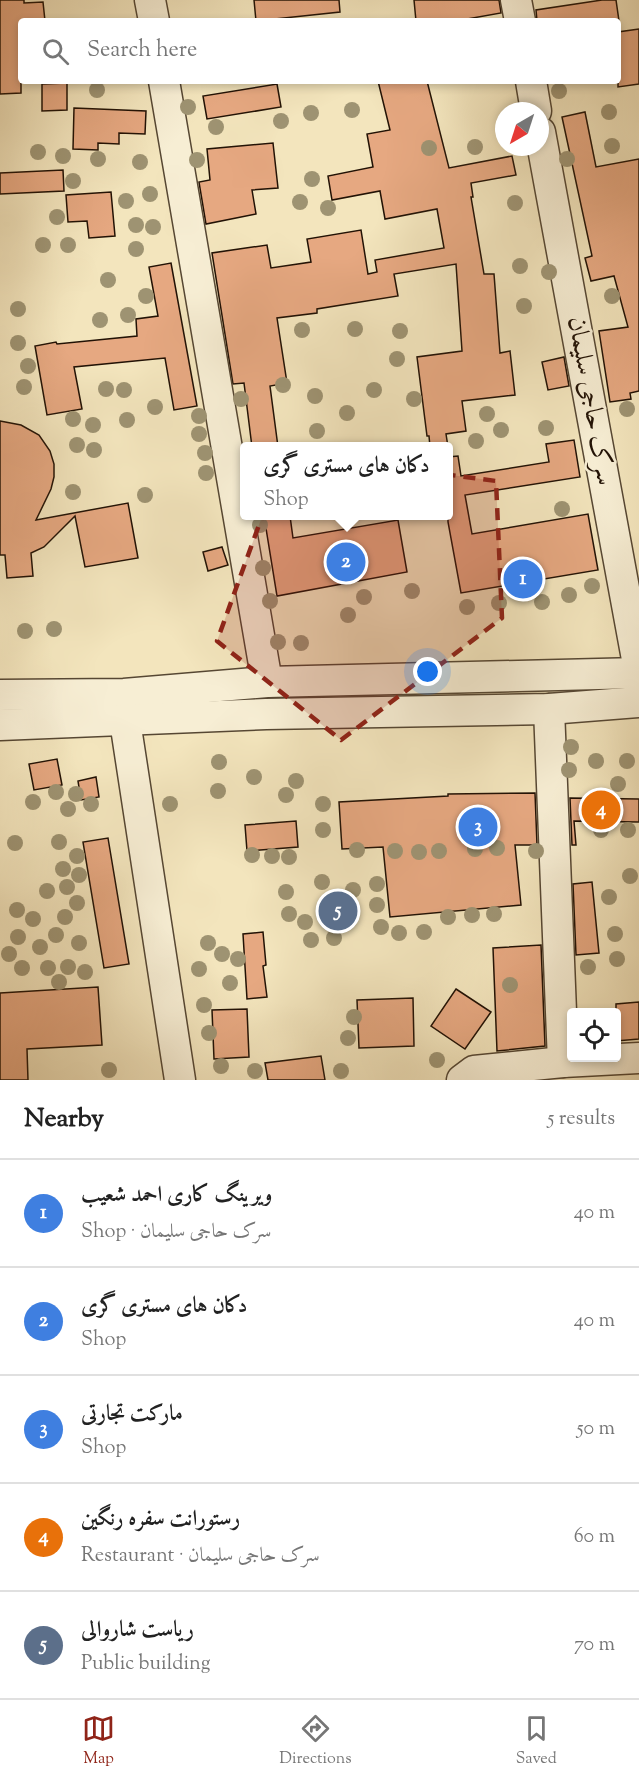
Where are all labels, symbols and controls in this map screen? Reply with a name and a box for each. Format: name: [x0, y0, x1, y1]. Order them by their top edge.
search box: [18, 18, 621, 84]
icon: search: [39, 35, 72, 68]
text: Search here: [87, 35, 197, 67]
north arrow: [495, 102, 549, 156]
street label: سرک حاجی سلیمان: [557, 314, 623, 488]
popup: [240, 442, 453, 520]
text: دکان های مستری گری: [263, 451, 430, 483]
text: Shop: [263, 486, 309, 515]
pin: 2: [326, 540, 366, 584]
pin: 1: [504, 556, 542, 602]
your location: [413, 657, 442, 686]
pin: 4: [582, 788, 620, 832]
pin: 3: [458, 804, 498, 850]
pin: 5: [318, 888, 358, 934]
map controls: [567, 1008, 621, 1062]
button: locate: [567, 1008, 621, 1062]
text: Nearby: [24, 1101, 104, 1138]
text: 5 results: [548, 1105, 615, 1134]
text: ویرینگ کاری احمد شعیب: [81, 1180, 272, 1212]
text: 1: [40, 1199, 47, 1228]
text: 40 m: [574, 1199, 615, 1228]
text: Shop · سرک حاجی سلیمان: [81, 1218, 271, 1247]
text: دکان های مستری گری: [81, 1291, 247, 1323]
text: 2: [39, 1307, 48, 1336]
text: 40 m: [574, 1307, 615, 1336]
text: Shop: [81, 1326, 126, 1355]
text: مارکت تجارتی: [81, 1399, 183, 1431]
text: 3: [39, 1415, 48, 1444]
text: 50 m: [577, 1415, 615, 1444]
text: Shop: [81, 1434, 126, 1463]
text: رستورانت سفره رنگین: [81, 1504, 240, 1536]
text: 4: [38, 1523, 49, 1552]
text: 60 m: [574, 1523, 615, 1552]
text: Restaurant · سرک حاجی سلیمان: [81, 1542, 320, 1571]
text: ریاست شاروالی: [81, 1615, 194, 1647]
text: 5: [40, 1631, 47, 1660]
text: 70 m: [574, 1631, 615, 1660]
text: Public building: [81, 1650, 211, 1679]
tab: Map: [82, 1712, 115, 1771]
tab: Directions: [279, 1712, 352, 1771]
tab: Saved: [516, 1712, 557, 1771]

